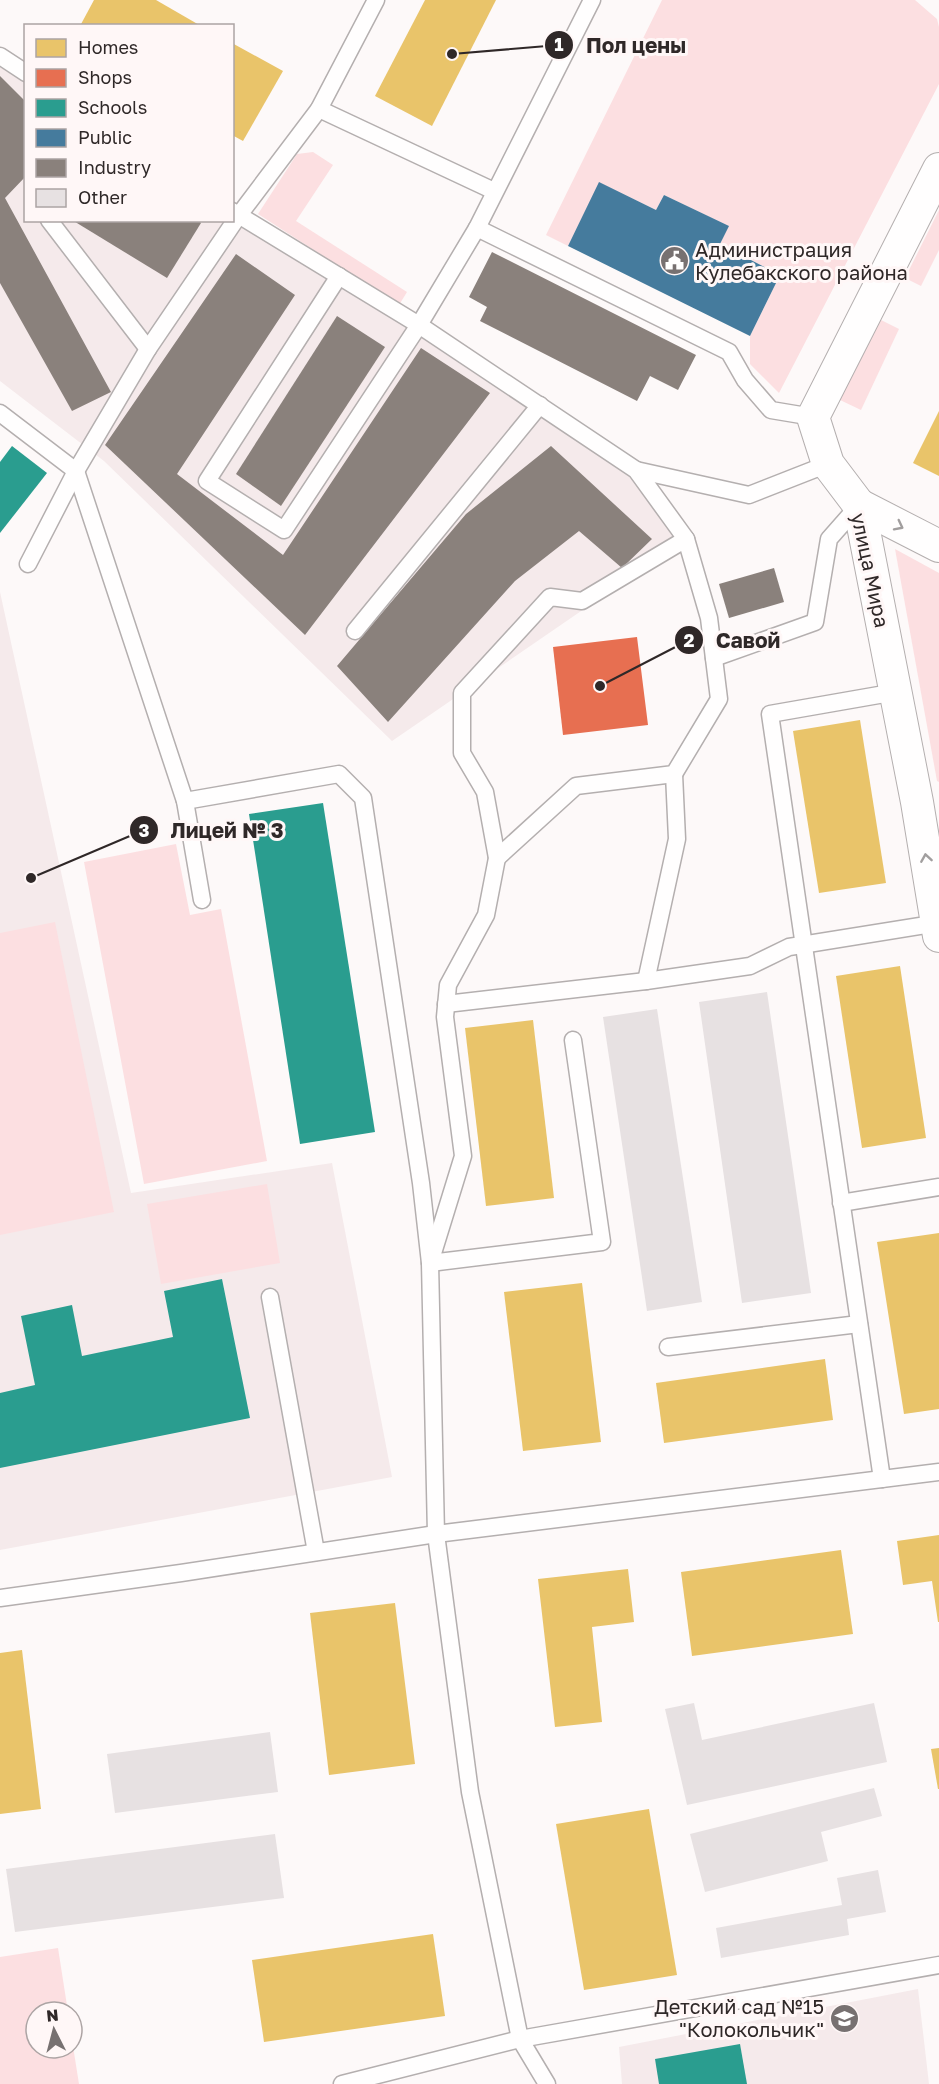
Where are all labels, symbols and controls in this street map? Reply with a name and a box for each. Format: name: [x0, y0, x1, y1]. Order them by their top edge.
legend: [24, 24, 234, 222]
callout: Пол цены: [544, 26, 698, 65]
text: Пол цены: [586, 32, 686, 58]
text: 1: [554, 33, 564, 55]
text: Homes: [78, 36, 138, 58]
text: Shops: [78, 66, 132, 88]
text: Schools: [78, 96, 147, 118]
text: Public: [78, 126, 132, 148]
text: Industry: [78, 156, 151, 178]
text: Other: [78, 186, 127, 208]
place label: Администрация Кулебакского района: [695, 237, 908, 284]
public building icon: Администрация Кулебакского района: [658, 244, 690, 276]
street label: улица Мира: [847, 510, 895, 630]
one-way arrow: [893, 518, 904, 530]
callout: Савой: [674, 621, 793, 660]
text: Савой: [716, 627, 780, 653]
text: 2: [684, 629, 695, 651]
callout: Лицей № 3: [129, 811, 296, 850]
text: Лицей № 3: [170, 817, 284, 843]
text: 3: [139, 819, 150, 841]
one-way arrow: [920, 853, 933, 863]
place label: Детский сад №15 "Колокольчик": [654, 1994, 824, 2041]
north arrow: [24, 2000, 84, 2060]
school or university icon: Детский сад №15 "Колокольчик": [829, 2002, 861, 2034]
text: N: [45, 2005, 60, 2026]

